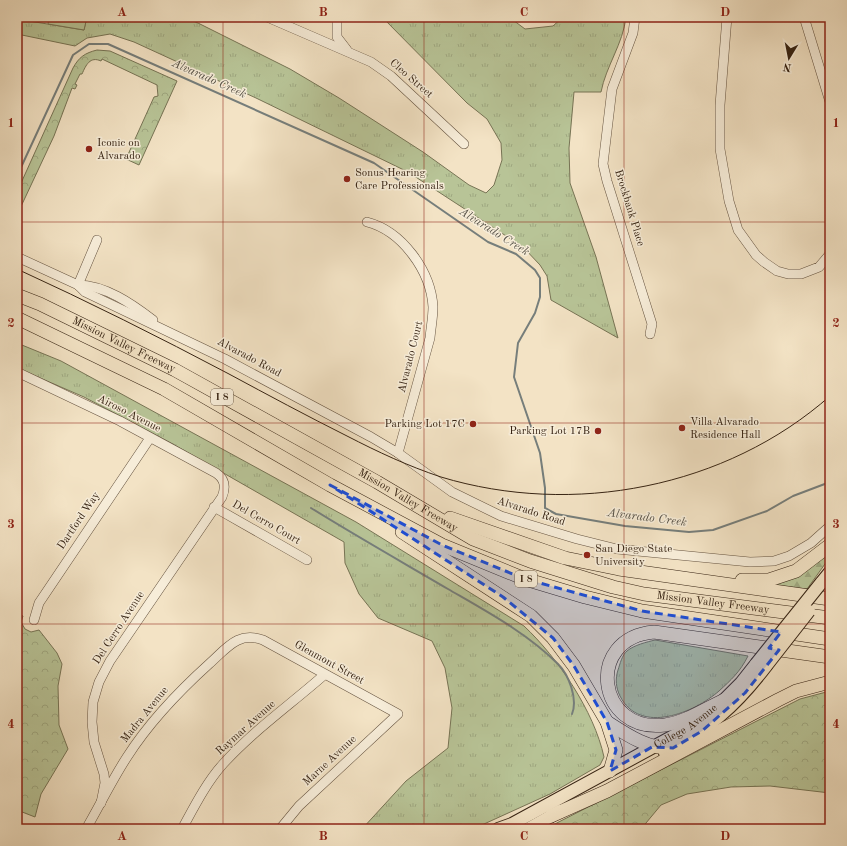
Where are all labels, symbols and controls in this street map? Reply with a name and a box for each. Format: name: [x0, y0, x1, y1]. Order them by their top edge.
text: A: [117, 6, 127, 19]
text: B: [318, 6, 328, 19]
text: C: [520, 6, 528, 19]
text: D: [720, 6, 730, 19]
north arrow: [769, 38, 809, 78]
water label: Alvarado Creek: [169, 57, 248, 101]
street label: Cleo Street: [387, 57, 435, 101]
text: N: [782, 60, 793, 73]
text: 1: [7, 117, 15, 130]
text: 1: [832, 117, 840, 130]
place label: Iconic on Alvarado: [97, 138, 140, 162]
marker: Iconic on Alvarado: [84, 144, 94, 154]
place label: Sonus Hearing Care Professionals: [355, 168, 444, 192]
street label: Brockbank Place: [612, 168, 646, 248]
marker: Sonus Hearing Care Professionals: [342, 174, 352, 184]
water label: Alvarado Creek: [456, 205, 531, 258]
street label: Mission Valley Freeway: [70, 315, 177, 375]
text: 2: [7, 317, 15, 330]
text: 2: [832, 317, 840, 330]
street label: Alvarado Court: [397, 320, 425, 394]
street label: Alvarado Road: [215, 336, 283, 380]
road number: I 8: [211, 389, 233, 405]
street label: Airoso Avenue: [95, 393, 163, 435]
place label: Villa Alvarado Residence Hall: [690, 417, 760, 441]
place label: Parking Lot 17C: [385, 419, 465, 430]
marker: Parking Lot 17C: [468, 419, 478, 429]
marker: Villa Alvarado Residence Hall: [677, 423, 687, 433]
place label: Parking Lot 17B: [509, 426, 590, 437]
marker: Parking Lot 17B: [593, 426, 603, 436]
street label: Mission Valley Freeway: [356, 467, 460, 534]
street label: Dartford Way: [56, 490, 102, 552]
street label: Alvarado Road: [496, 496, 567, 528]
street label: Del Cerro Court: [230, 499, 302, 547]
water label: Alvarado Creek: [606, 507, 688, 529]
text: 3: [7, 518, 15, 531]
text: 3: [832, 518, 840, 531]
place label: San Diego State University: [595, 544, 672, 568]
marker: San Diego State University: [582, 550, 592, 560]
road number: I 8: [515, 571, 537, 587]
street label: Del Cerro Avenue: [91, 590, 147, 666]
street label: Mission Valley Freeway: [656, 590, 770, 616]
street label: Glenmont Street: [292, 639, 366, 687]
street label: Madra Avenue: [119, 685, 171, 745]
street label: Raymar Avenue: [214, 699, 278, 757]
street label: College Avenue: [652, 702, 719, 751]
text: 4: [7, 718, 15, 731]
text: 4: [832, 718, 840, 731]
street label: Marne Avenue: [301, 734, 359, 788]
text: A: [117, 830, 127, 843]
text: B: [318, 830, 328, 843]
text: C: [520, 830, 528, 843]
text: D: [720, 830, 730, 843]

